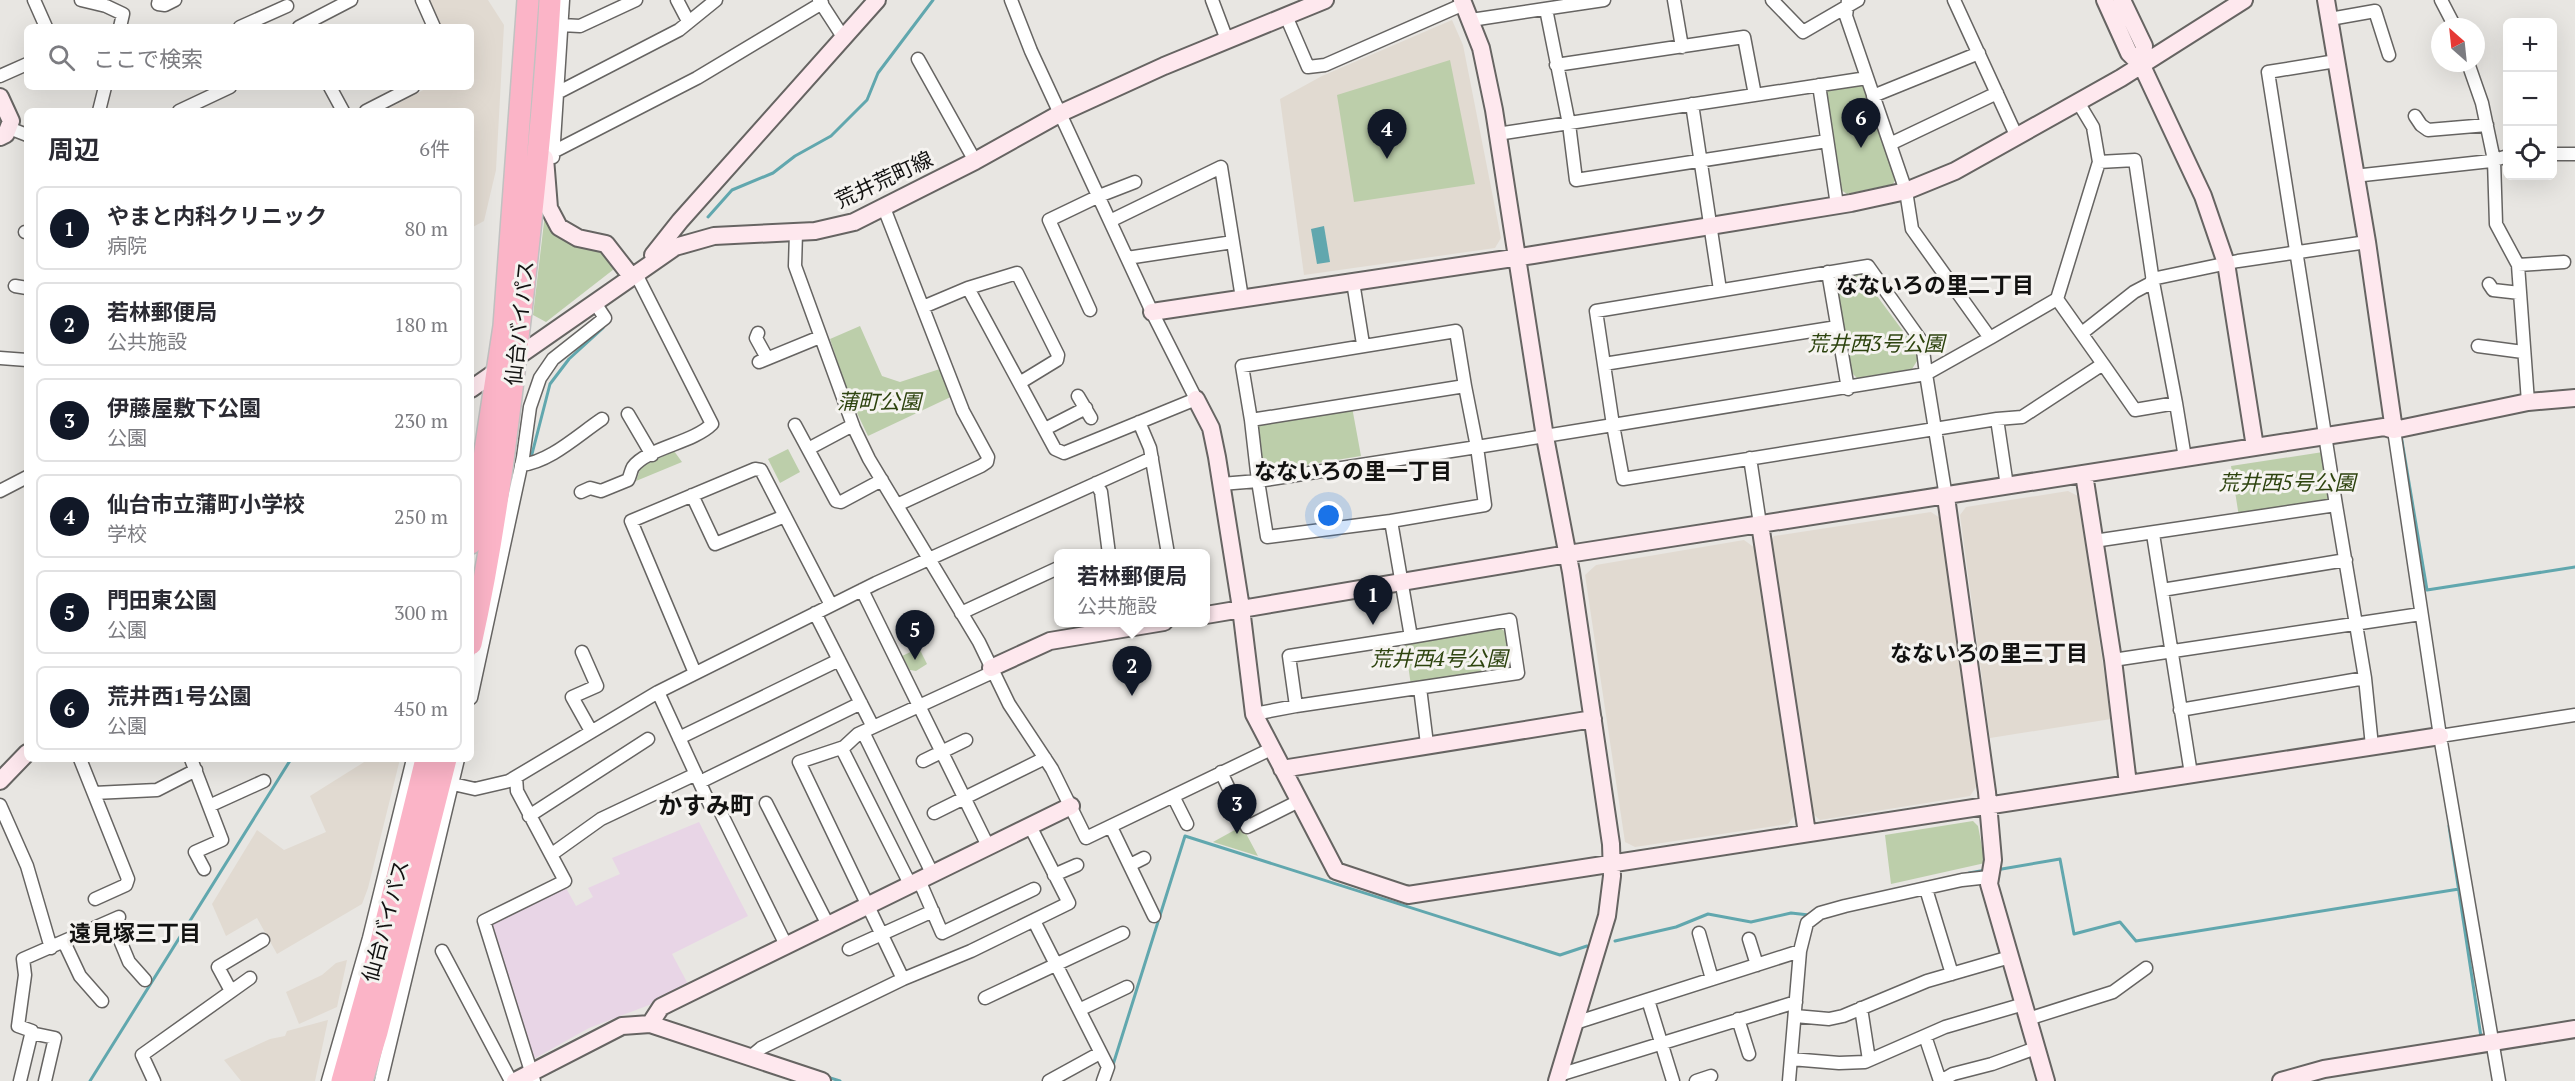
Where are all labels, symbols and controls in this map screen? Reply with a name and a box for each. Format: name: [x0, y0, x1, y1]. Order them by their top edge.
north arrow: [2431, 18, 2485, 72]
map controls: [2503, 18, 2557, 180]
button: +: [2503, 18, 2557, 72]
search box: [24, 24, 474, 90]
icon: search: [45, 41, 78, 74]
text: ここで検索: [93, 44, 203, 73]
button: −: [2503, 72, 2557, 126]
pin: 6: [1842, 98, 1880, 148]
pin: 4: [1368, 110, 1406, 159]
button: locate: [2503, 126, 2557, 180]
text: 周辺: [48, 132, 100, 166]
text: 6件: [419, 135, 450, 162]
street label: 荒井荒町線: [830, 144, 937, 214]
text: やまと内科クリニック: [107, 201, 327, 230]
text: 1: [64, 215, 75, 242]
text: 80 m: [405, 215, 448, 242]
text: 病院: [107, 232, 147, 259]
street label: 仙台バイパス: [499, 259, 539, 387]
district label: なないろの里二丁目: [1836, 270, 2034, 299]
text: 若林郵便局: [107, 297, 217, 326]
text: 2: [64, 311, 75, 338]
text: 180 m: [394, 311, 448, 338]
text: 公共施設: [107, 328, 187, 355]
park label: 荒井西3号公園: [1807, 329, 1947, 357]
park label: 蒲町公園: [837, 387, 924, 415]
text: 伊藤屋敷下公園: [107, 393, 261, 422]
text: 3: [64, 407, 75, 434]
text: 230 m: [394, 407, 448, 434]
text: 公園: [107, 424, 147, 451]
district label: なないろの里一丁目: [1254, 456, 1452, 485]
park label: 荒井西5号公園: [2218, 468, 2358, 496]
text: 仙台市立蒲町小学校: [107, 489, 305, 518]
your location: [1314, 501, 1343, 530]
text: 4: [64, 503, 75, 530]
text: 250 m: [394, 503, 448, 530]
text: 学校: [107, 520, 147, 547]
popup: [1054, 549, 1210, 627]
text: 若林郵便局: [1077, 561, 1187, 590]
pin: 1: [1354, 576, 1392, 625]
text: 門田東公園: [107, 585, 217, 614]
text: 公共施設: [1077, 592, 1157, 619]
text: 5: [64, 599, 75, 626]
text: 300 m: [394, 599, 448, 626]
pin: 5: [896, 610, 934, 660]
text: 公園: [107, 616, 147, 643]
district label: なないろの里三丁目: [1890, 638, 2088, 667]
park label: 荒井西4号公園: [1370, 644, 1510, 672]
pin: 2: [1112, 646, 1152, 696]
text: 荒井西1号公園: [107, 681, 251, 710]
text: 6: [64, 695, 75, 722]
text: 450 m: [394, 695, 448, 722]
text: 公園: [107, 712, 147, 739]
pin: 3: [1218, 784, 1256, 834]
district label: かすみ町: [658, 789, 754, 821]
street label: 仙台バイパス: [355, 856, 415, 985]
district label: 遠見塚三丁目: [69, 918, 201, 947]

